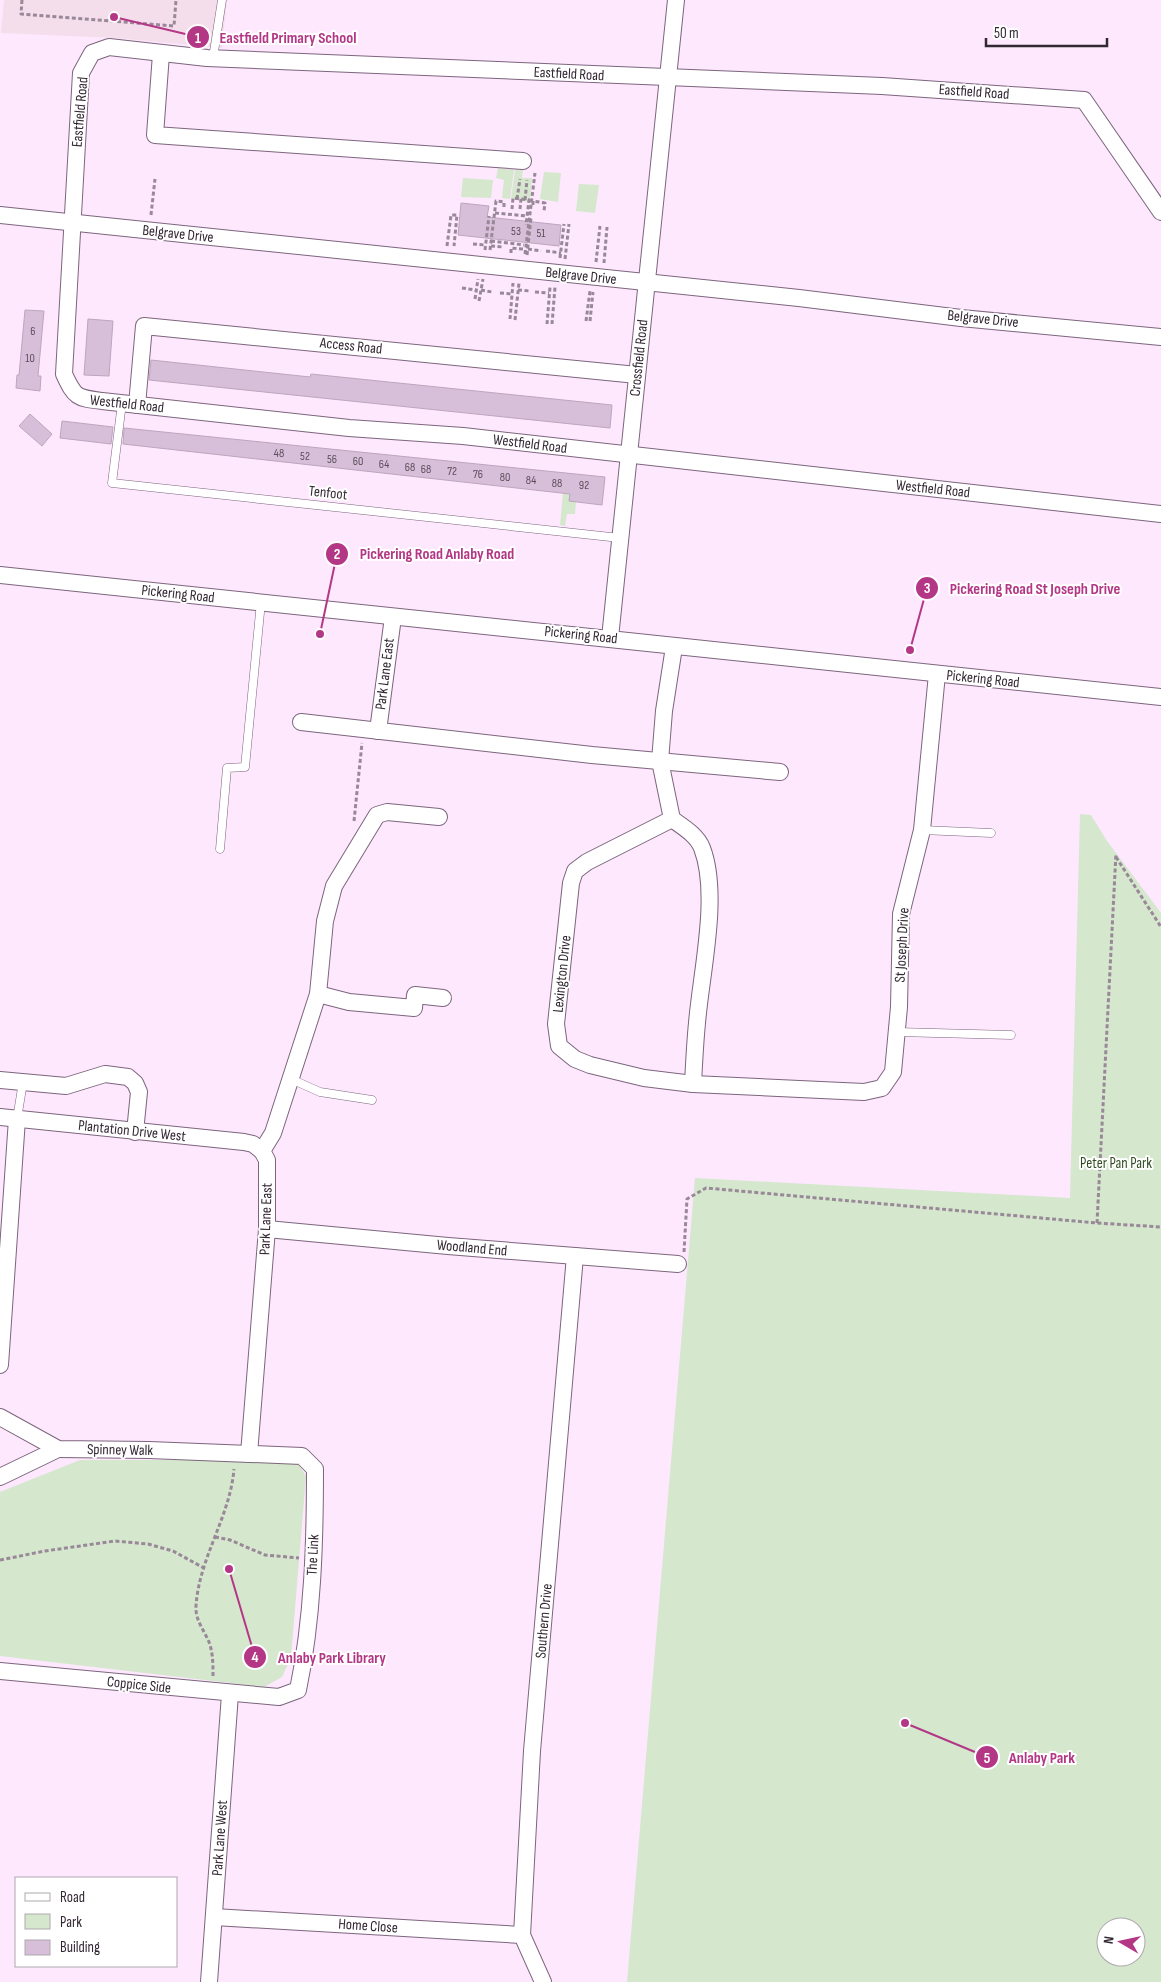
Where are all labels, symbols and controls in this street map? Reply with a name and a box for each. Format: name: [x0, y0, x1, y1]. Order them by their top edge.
scale bar: [986, 15, 1107, 47]
callout: Eastfield Primary School: [185, 22, 367, 53]
text: 50 m: [994, 24, 1019, 43]
text: 1: [195, 29, 201, 48]
text: Eastfield Primary School: [220, 29, 356, 48]
street label: Eastfield Road: [533, 63, 605, 85]
street label: Eastfield Road: [67, 76, 93, 148]
street label: Eastfield Road: [938, 80, 1010, 104]
street label: Belgrave Drive: [141, 221, 215, 247]
house number: 53: [511, 224, 521, 239]
house number: 51: [536, 226, 546, 241]
street label: Belgrave Drive: [544, 263, 618, 289]
street label: Belgrave Drive: [946, 306, 1020, 332]
street label: Crossfield Road: [626, 319, 652, 397]
house number: 6: [30, 324, 36, 339]
street label: Access Road: [318, 333, 383, 359]
house number: 10: [25, 351, 35, 366]
street label: Westfield Road: [89, 391, 165, 417]
street label: Westfield Road: [492, 430, 568, 458]
house number: 48: [274, 446, 284, 461]
house number: 52: [300, 449, 310, 464]
house number: 56: [327, 452, 337, 467]
house number: 60: [353, 454, 363, 469]
house number: 64: [379, 457, 389, 472]
house number: 68: [405, 460, 415, 475]
house number: 68: [421, 462, 431, 477]
house number: 72: [447, 464, 457, 479]
house number: 76: [473, 467, 483, 482]
house number: 80: [500, 470, 510, 485]
house number: 84: [526, 473, 536, 488]
house number: 88: [552, 476, 562, 491]
street label: Westfield Road: [895, 476, 971, 502]
house number: 92: [579, 478, 589, 493]
street label: Tenfoot: [308, 482, 349, 505]
callout: Pickering Road Anlaby Road: [325, 538, 524, 569]
text: 2: [334, 545, 340, 564]
text: Pickering Road Anlaby Road: [360, 545, 514, 564]
callout: Pickering Road St Joseph Drive: [915, 573, 1130, 604]
text: 3: [924, 579, 931, 598]
text: Pickering Road St Joseph Drive: [950, 580, 1121, 599]
street label: Pickering Road: [140, 581, 216, 607]
street label: Pickering Road: [543, 622, 619, 648]
street label: Park Lane East: [371, 637, 399, 711]
street label: Pickering Road: [945, 666, 1021, 692]
street label: St Joseph Drive: [891, 907, 913, 983]
street label: Lexington Drive: [548, 934, 576, 1014]
street label: Plantation Drive West: [77, 1116, 187, 1146]
park label: Peter Pan Park: [1080, 1154, 1152, 1173]
street label: Park Lane East: [255, 1182, 277, 1255]
street label: Woodland End: [436, 1235, 508, 1261]
street label: Spinney Walk: [87, 1440, 153, 1460]
street label: The Link: [302, 1534, 324, 1576]
street label: Southern Drive: [531, 1583, 557, 1659]
callout: Anlaby Park Library: [243, 1642, 396, 1673]
text: 4: [252, 1648, 259, 1667]
text: Anlaby Park Library: [277, 1649, 386, 1668]
street label: Coppice Side: [106, 1672, 172, 1698]
callout: Anlaby Park: [974, 1742, 1085, 1773]
text: 5: [984, 1749, 991, 1768]
text: Anlaby Park: [1008, 1749, 1075, 1768]
street label: Park Lane West: [208, 1799, 232, 1877]
legend: [15, 1877, 178, 1967]
text: Road: [60, 1888, 85, 1907]
text: Park: [60, 1913, 82, 1932]
street label: Home Close: [338, 1914, 398, 1938]
north arrow: [1096, 1917, 1146, 1967]
text: N: [1100, 1935, 1118, 1945]
text: Building: [60, 1938, 100, 1957]

